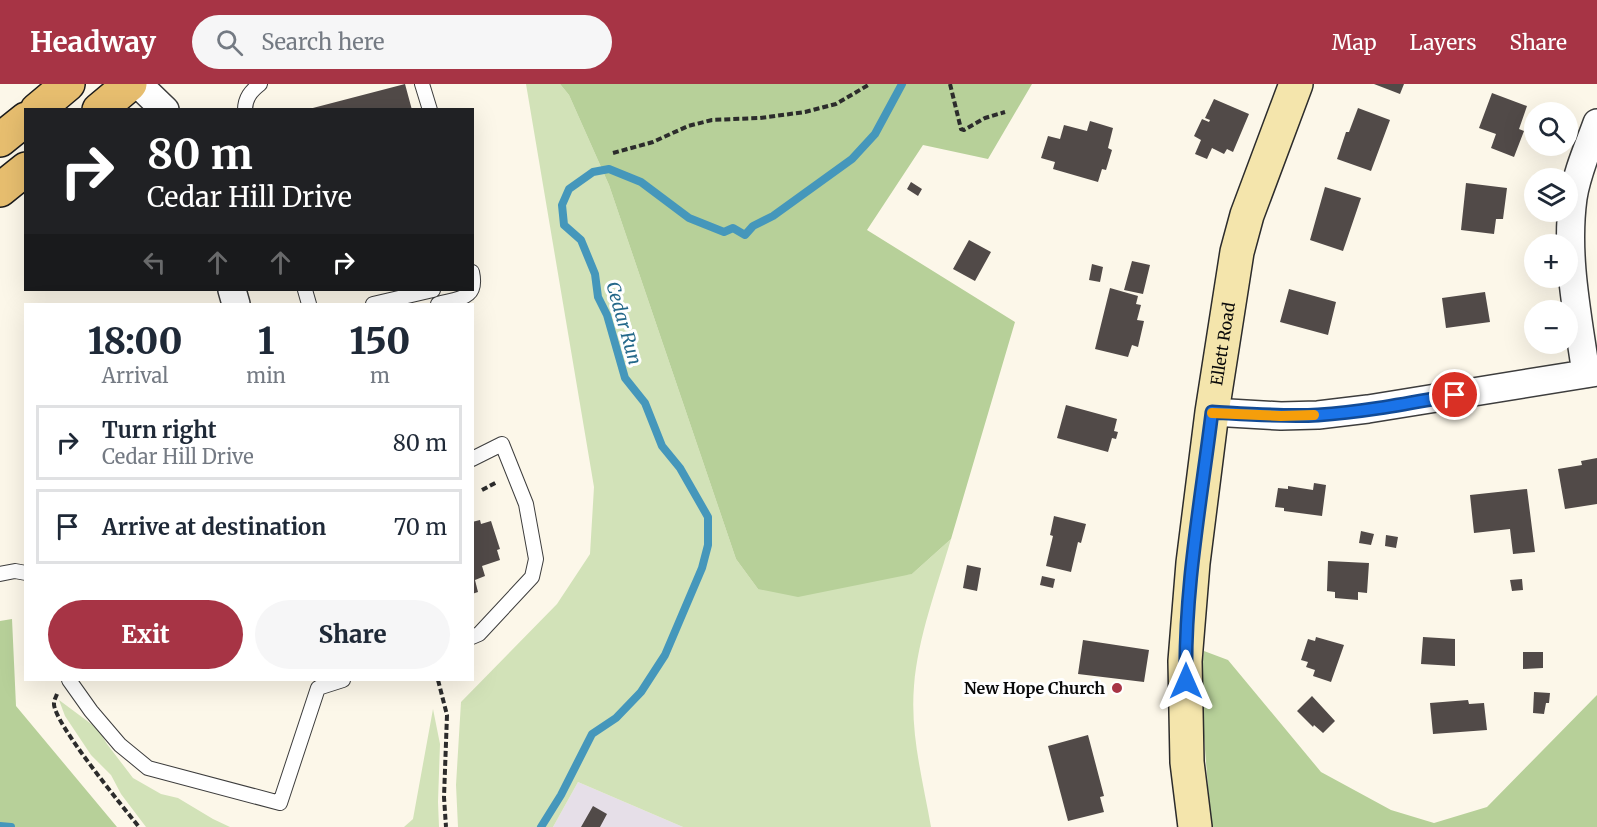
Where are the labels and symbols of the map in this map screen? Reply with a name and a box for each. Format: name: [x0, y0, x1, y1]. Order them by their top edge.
water label: Cedar Run: [601, 279, 647, 367]
street label: Ellett Road: [1206, 301, 1239, 387]
pin: [1429, 369, 1480, 420]
position arrow: [1154, 649, 1218, 713]
place label: New Hope Church: [964, 678, 1105, 698]
marker: New Hope Church: [1110, 681, 1124, 695]

